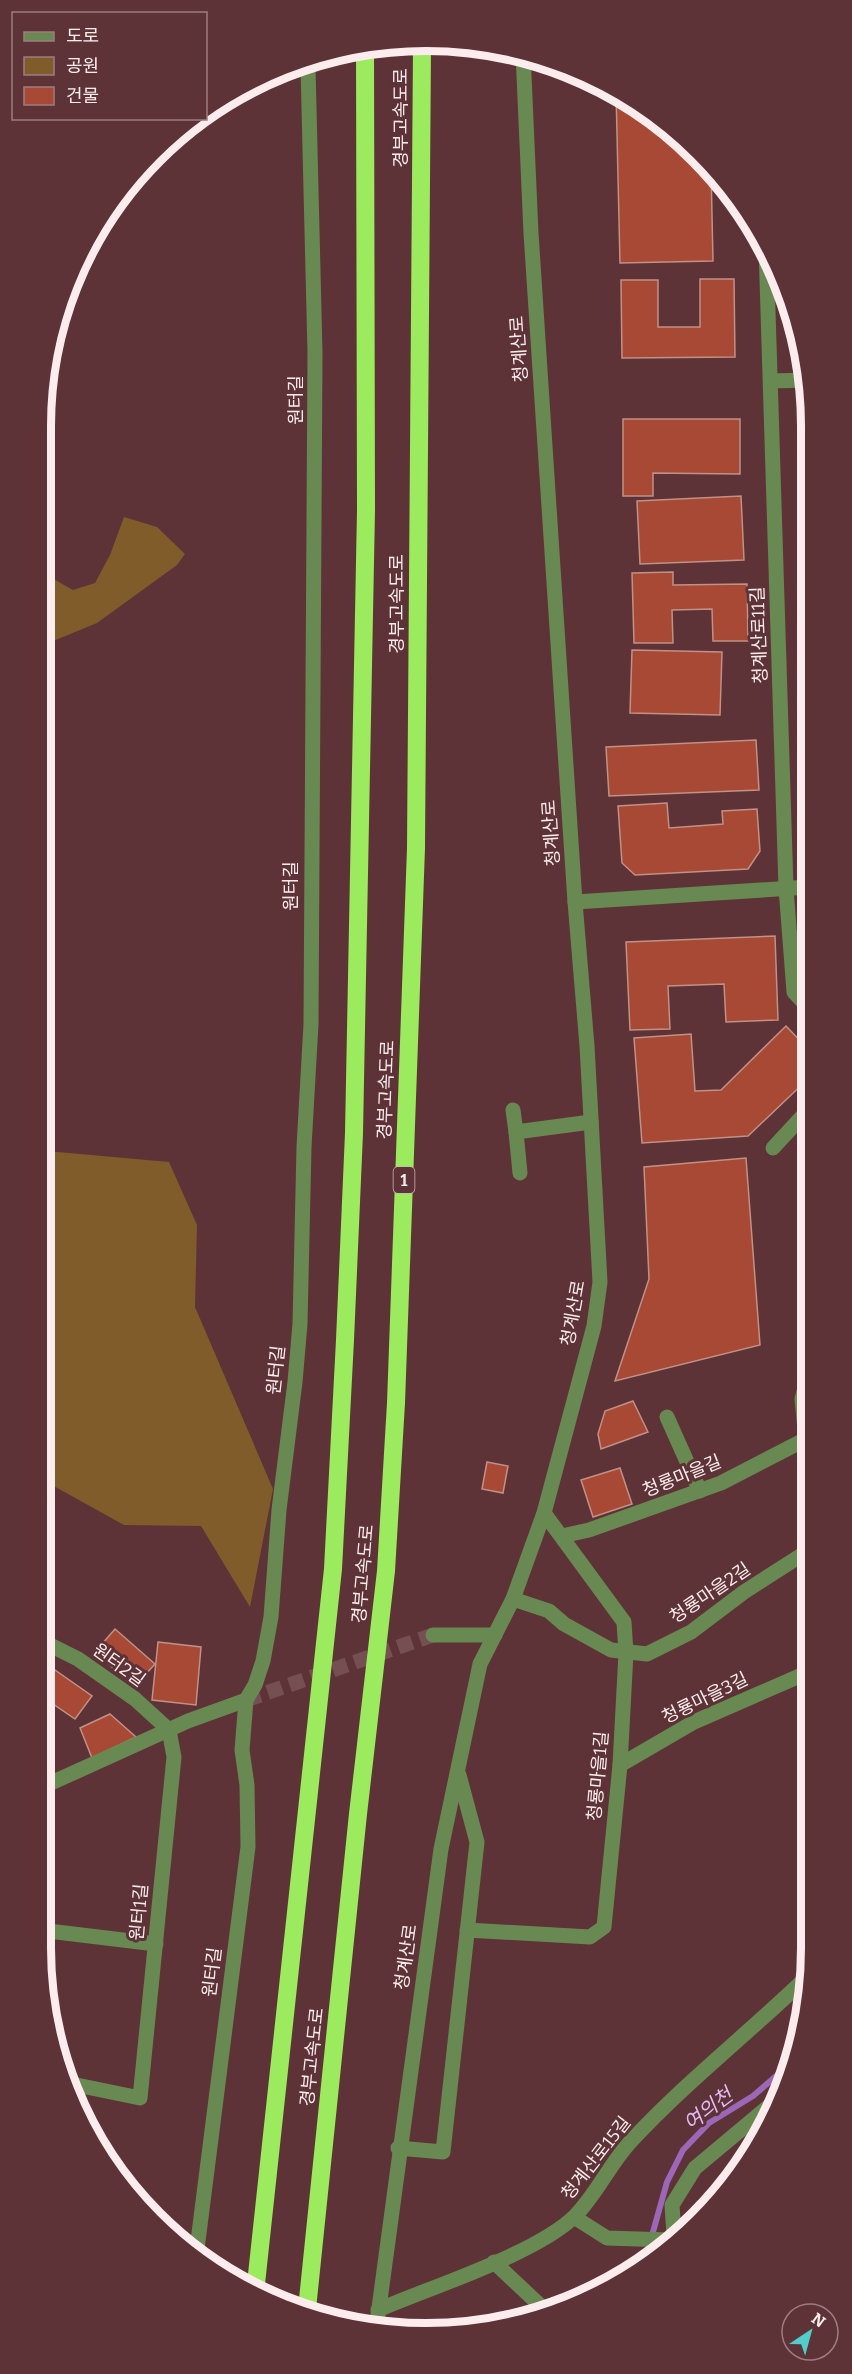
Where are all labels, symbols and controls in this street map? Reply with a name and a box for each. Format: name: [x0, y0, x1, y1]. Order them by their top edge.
legend: [12, 12, 207, 120]
text: 도로: [66, 25, 99, 47]
text: 공원: [66, 55, 99, 77]
street label: 경부고속도로: [390, 68, 412, 168]
text: 건물: [66, 85, 99, 107]
street label: 청계산로: [506, 315, 532, 383]
street label: 원터길: [285, 375, 307, 425]
street label: 경부고속도로: [386, 554, 408, 654]
street label: 청계산로11길: [746, 586, 772, 684]
street label: 청계산로: [538, 799, 564, 867]
street label: 원터길: [280, 861, 302, 911]
street label: 경부고속도로: [373, 1040, 399, 1140]
road number: 1: [394, 1167, 414, 1193]
street label: 청계산로: [556, 1278, 590, 1348]
street label: 원터길: [262, 1344, 290, 1396]
street label: 청룡마을길: [639, 1450, 725, 1502]
street label: 경부고속도로: [348, 1524, 378, 1624]
street label: 청룡마을2길: [665, 1558, 755, 1628]
street label: 원터2길: [88, 1639, 150, 1691]
street label: 청룡마을3길: [658, 1668, 752, 1728]
street label: 청룡마을1길: [583, 1730, 613, 1822]
street label: 원터1길: [126, 1883, 152, 1941]
street label: 청계산로: [390, 1923, 422, 1991]
street label: 원터길: [198, 1946, 226, 1998]
street label: 경부고속도로: [296, 2006, 328, 2108]
water label: 여의천: [679, 2081, 739, 2135]
street label: 청계산로15길: [557, 2112, 635, 2204]
north arrow: [780, 2302, 840, 2362]
text: N: [808, 2309, 829, 2332]

